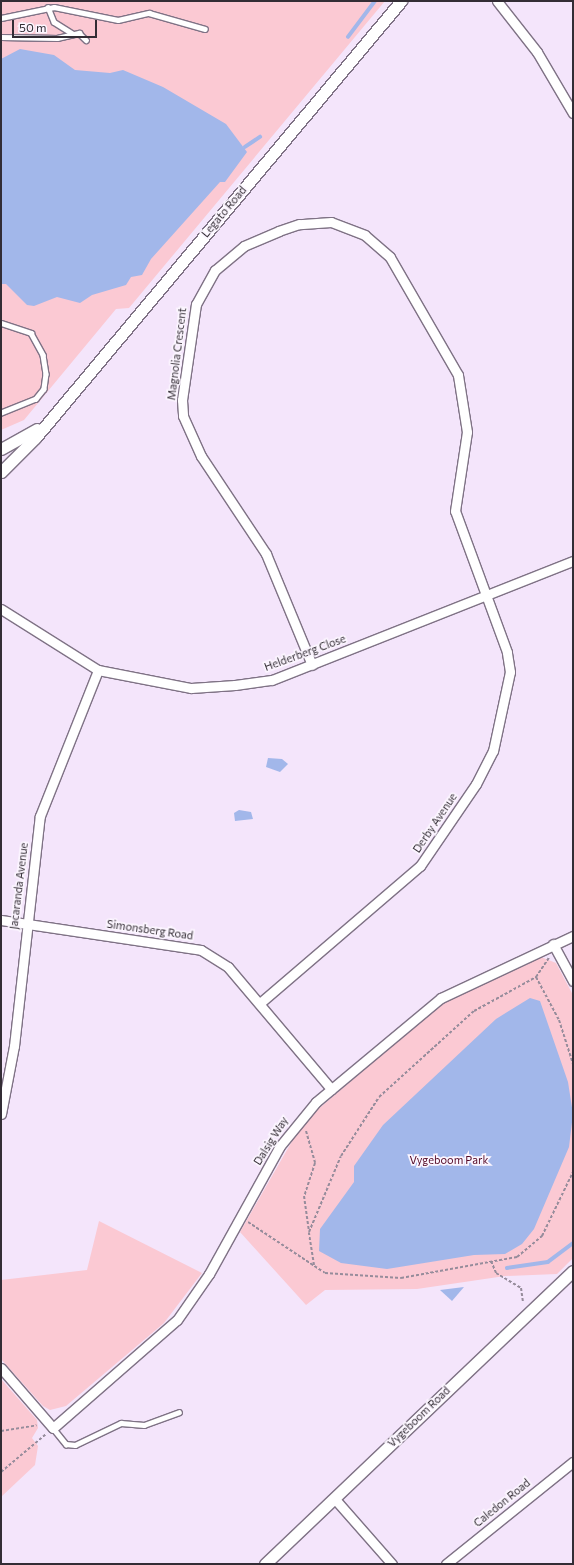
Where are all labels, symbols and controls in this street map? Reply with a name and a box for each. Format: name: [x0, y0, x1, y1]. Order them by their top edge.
scale bar: [14, 12, 99, 38]
text: 50 m: [19, 20, 47, 34]
street label: Legato Road: [199, 184, 249, 240]
street label: Magnolia Crescent: [165, 307, 189, 401]
street label: Helderberg Close: [262, 632, 348, 674]
street label: Derby Avenue: [410, 791, 460, 855]
street label: Jacaranda Avenue: [7, 842, 31, 930]
street label: Simonsberg Road: [106, 917, 194, 943]
street label: Dalsig Way: [251, 1114, 291, 1168]
park label: Vygeboom Park: [410, 1153, 488, 1167]
street label: Vygeboom Road: [385, 1384, 453, 1450]
street label: Caledon Road: [471, 1476, 533, 1530]

